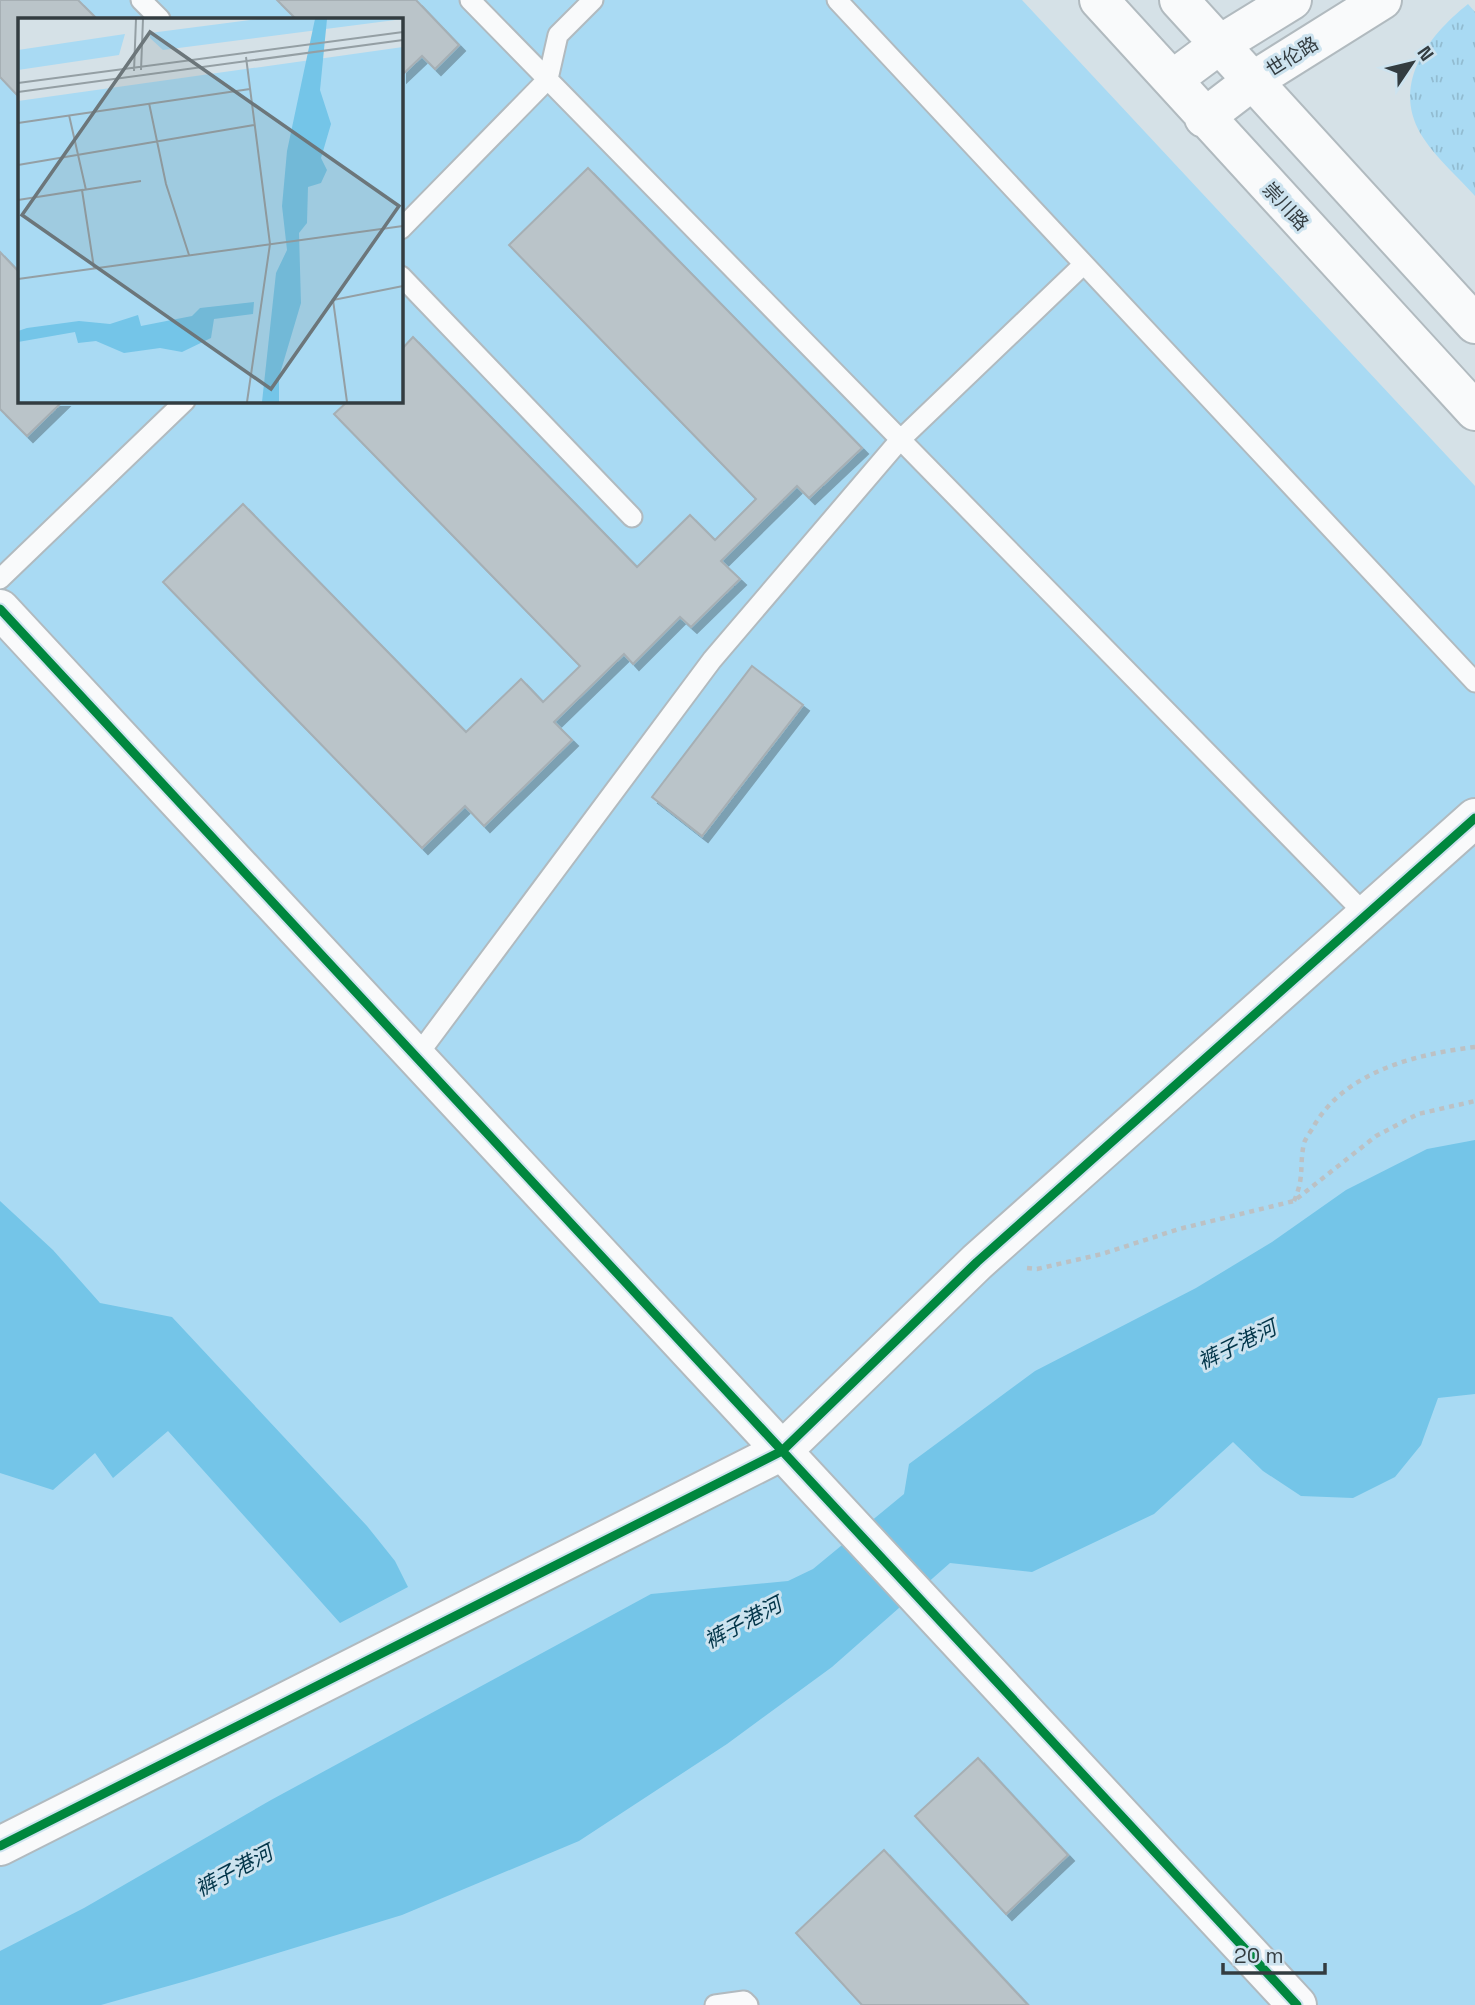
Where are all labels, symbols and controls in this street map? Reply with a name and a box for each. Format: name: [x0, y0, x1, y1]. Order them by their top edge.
inset map: [18, 18, 402, 402]
north arrow: [1377, 28, 1447, 98]
street label: 世伦路: [1261, 31, 1323, 82]
text: N: [1412, 41, 1439, 66]
street label: 崇川路: [1257, 177, 1314, 236]
water label: 裤子港河: [1193, 1312, 1284, 1375]
water label: 裤子港河: [699, 1589, 790, 1654]
water label: 裤子港河: [190, 1837, 281, 1902]
scale bar: [1223, 1932, 1324, 1976]
text: 20 m: [1234, 1942, 1284, 1969]

